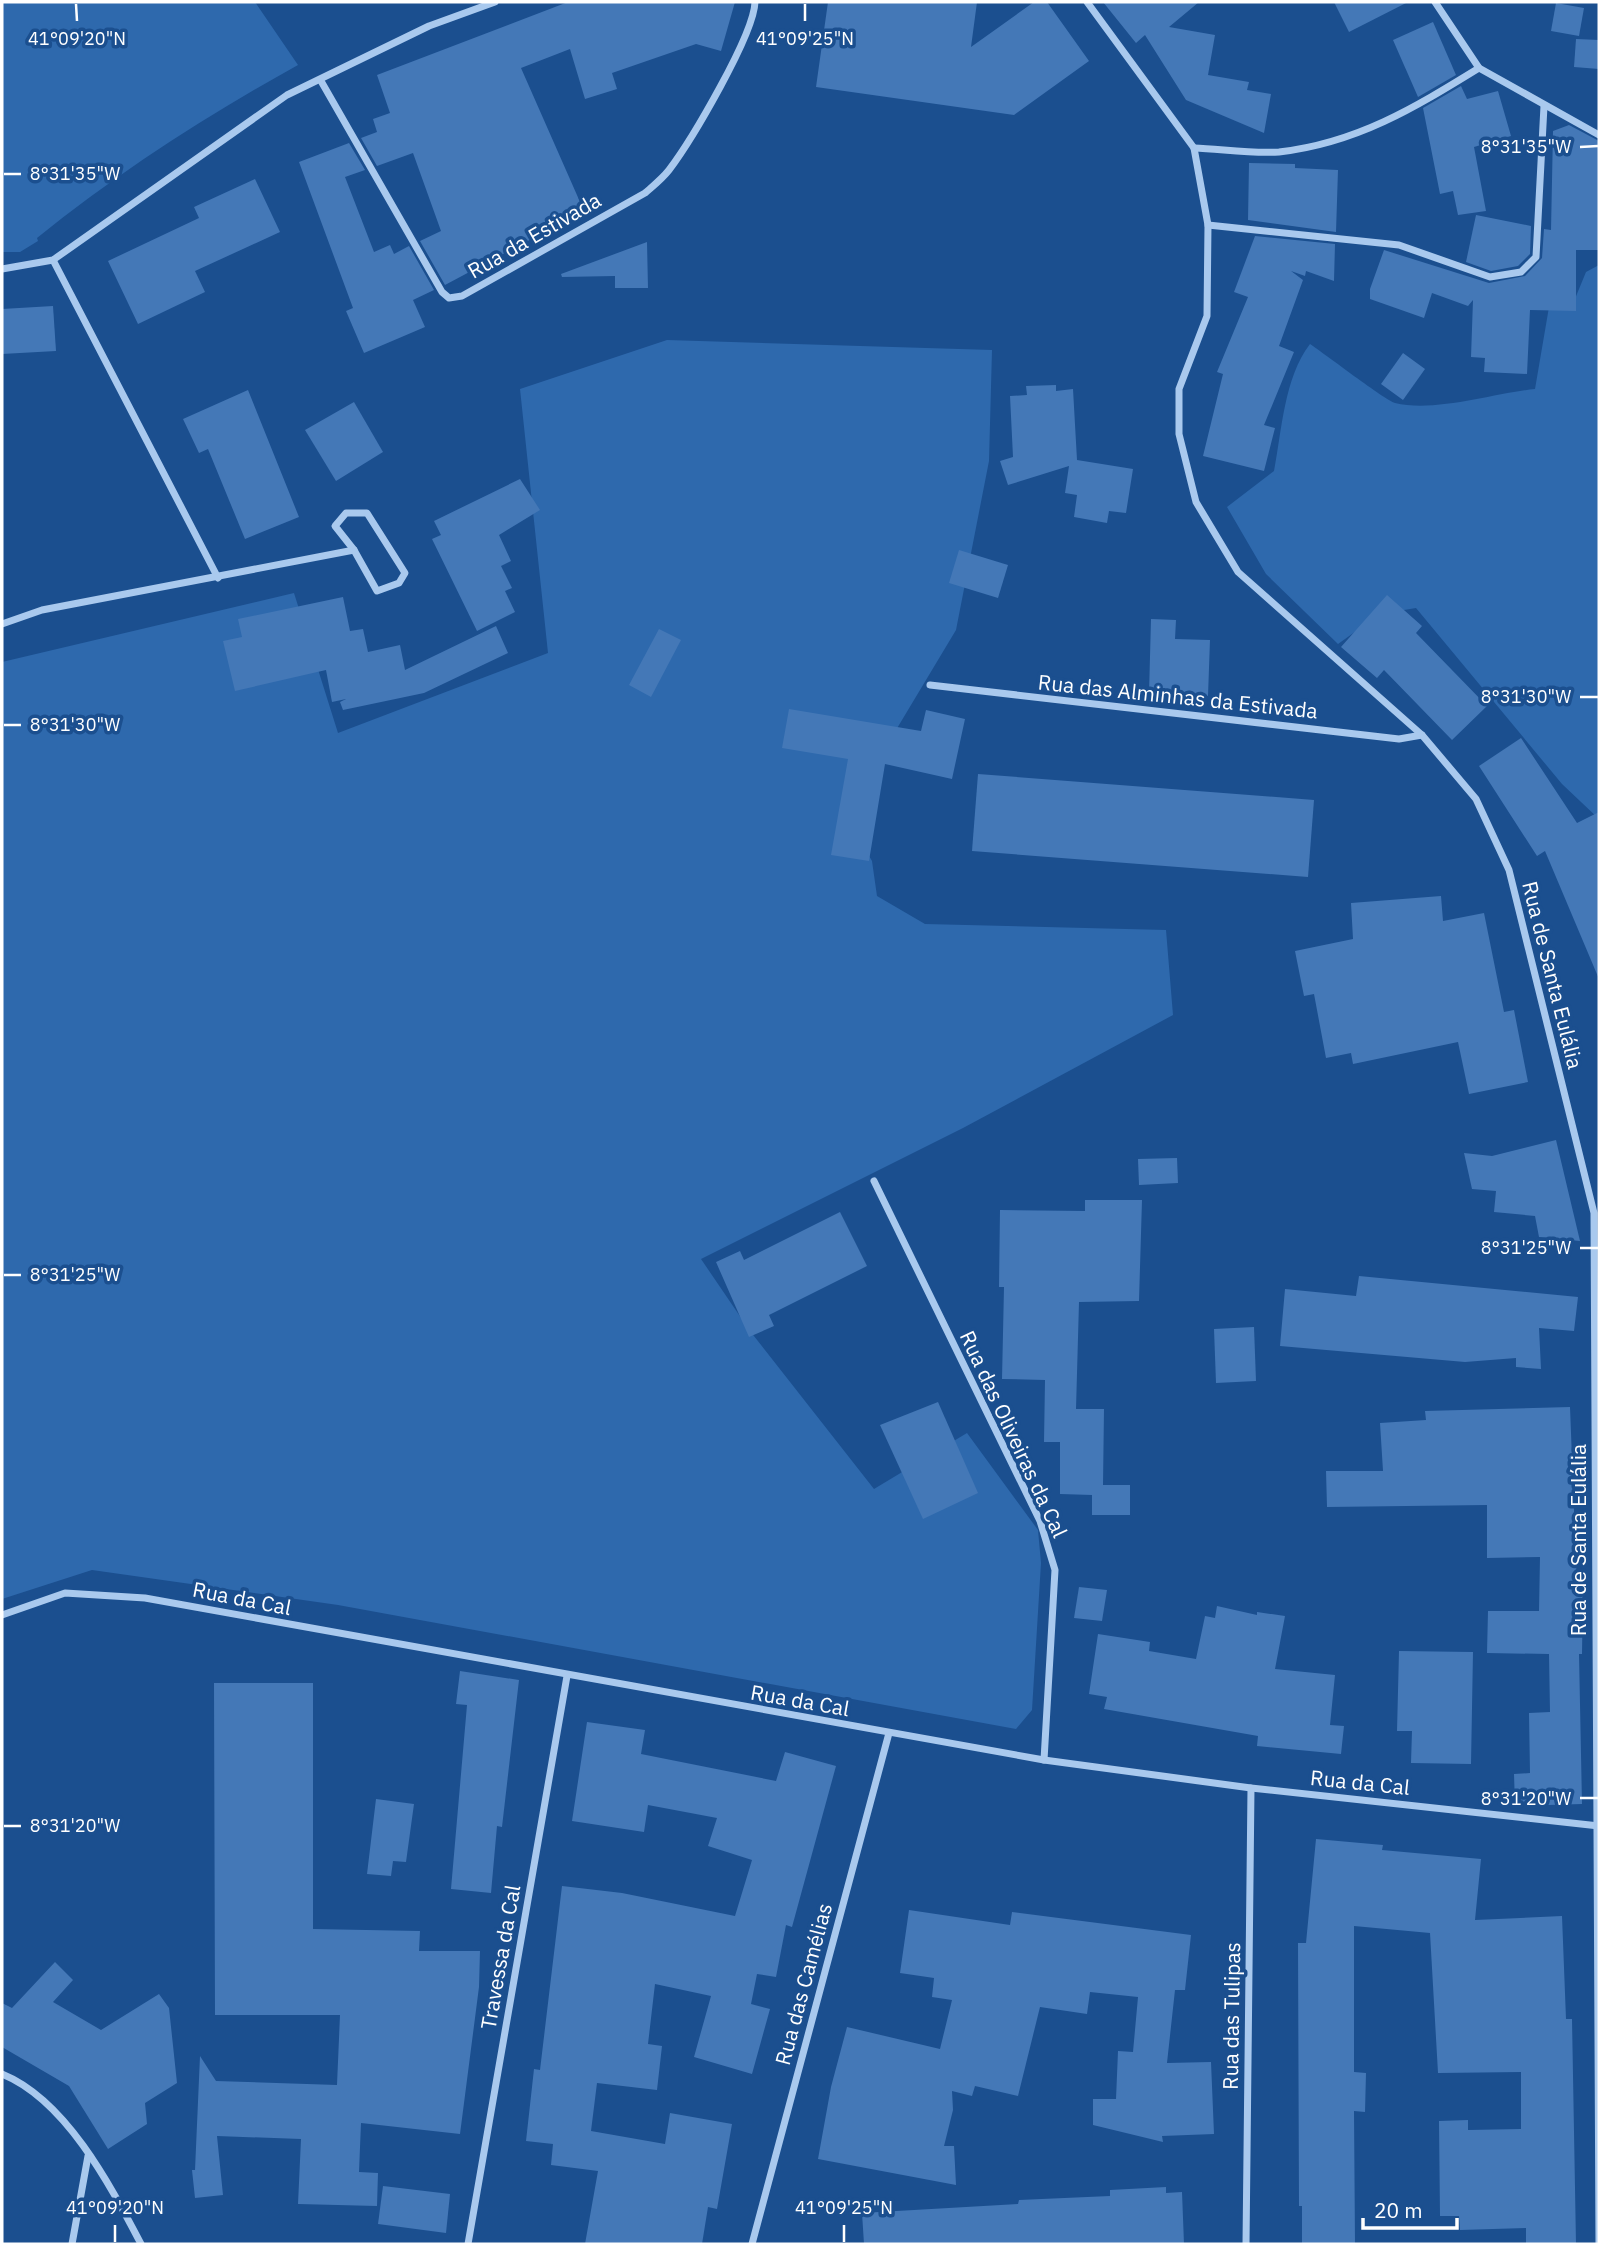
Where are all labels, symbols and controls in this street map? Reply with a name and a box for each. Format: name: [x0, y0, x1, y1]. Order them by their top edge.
text: 41°09'20"N: [28, 27, 126, 50]
text: 41°09'25"N: [756, 27, 854, 50]
text: 8°31'35"W: [1481, 135, 1571, 158]
text: 8°31'35"W: [30, 162, 120, 185]
street label: Rua da Estivada: [462, 185, 606, 285]
street label: Rua das Alminhas da Estivada: [1037, 667, 1319, 725]
text: 8°31'30"W: [1481, 685, 1571, 708]
text: 8°31'30"W: [30, 713, 120, 736]
street label: Rua de Santa Eulália: [1516, 878, 1590, 1072]
text: 8°31'25"W: [1481, 1236, 1571, 1259]
text: 8°31'25"W: [30, 1263, 120, 1286]
street label: Rua das Oliveiras da Cal: [954, 1326, 1074, 1542]
street label: Rua de Santa Eulália: [1564, 1444, 1592, 1636]
street label: Rua da Cal: [190, 1575, 294, 1621]
street label: Rua da Cal: [748, 1678, 852, 1723]
street label: Rua da Cal: [1309, 1763, 1411, 1801]
text: 8°31'20"W: [1481, 1787, 1571, 1810]
text: 8°31'20"W: [30, 1814, 120, 1837]
street label: Travessa da Cal: [474, 1882, 527, 2031]
street label: Rua das Camélias: [768, 1900, 838, 2068]
street label: Rua das Tulipas: [1216, 1942, 1246, 2090]
scale bar: [1363, 2186, 1458, 2230]
text: 41°09'20"N: [66, 2196, 164, 2219]
text: 41°09'25"N: [795, 2196, 893, 2219]
text: 20 m: [1374, 2196, 1423, 2224]

